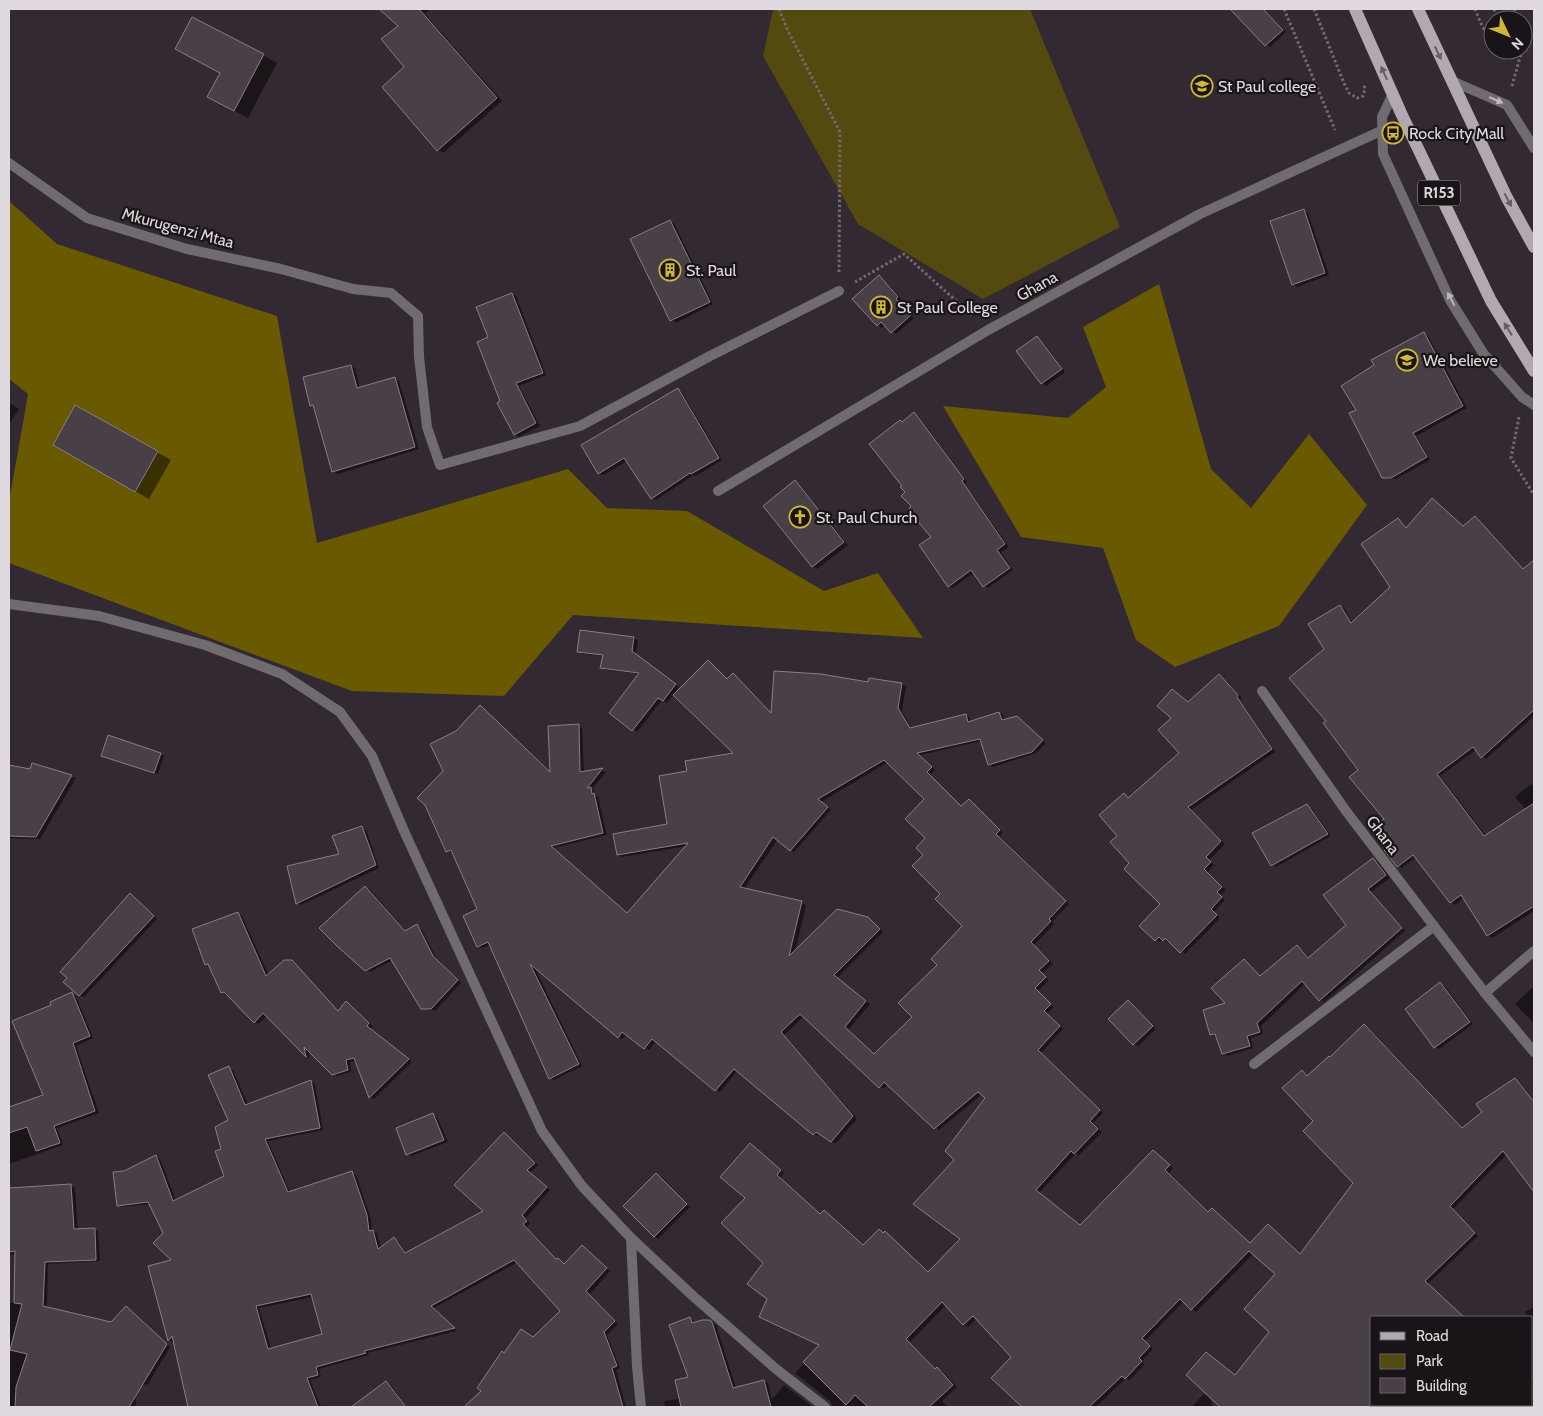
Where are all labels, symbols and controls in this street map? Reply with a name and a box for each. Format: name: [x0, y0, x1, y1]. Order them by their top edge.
north arrow: [1483, 10, 1533, 60]
text: N: [1508, 34, 1527, 54]
one-way arrow: [1435, 46, 1443, 60]
one-way arrow: [1379, 66, 1387, 80]
school or university icon: St Paul college: [1190, 74, 1214, 98]
place label: St Paul college: [1218, 77, 1316, 96]
one-way arrow: [1489, 97, 1504, 105]
bus stop icon: Rock City Mall: [1381, 121, 1405, 145]
place label: Rock City Mall: [1409, 124, 1504, 143]
road number: R153: [1418, 180, 1460, 206]
one-way arrow: [1504, 192, 1512, 207]
street label: Mkurugenzi Mtaa: [120, 204, 236, 252]
building icon: St. Paul: [658, 258, 682, 282]
place label: St. Paul: [686, 261, 736, 280]
street label: Ghana: [1013, 267, 1061, 305]
one-way arrow: [1447, 292, 1455, 307]
building icon: St Paul College: [869, 295, 893, 319]
place label: St Paul College: [897, 298, 998, 317]
one-way arrow: [1504, 323, 1513, 336]
school or university icon: We believe: [1395, 348, 1419, 372]
place label: We believe: [1423, 351, 1498, 370]
church icon: St. Paul Church: [788, 505, 812, 529]
place label: St. Paul Church: [816, 508, 918, 527]
street label: Ghana: [1362, 812, 1404, 858]
legend: [1370, 1316, 1533, 1406]
text: Road: [1416, 1327, 1449, 1345]
text: Park: [1416, 1352, 1443, 1370]
text: Building: [1416, 1377, 1467, 1395]

